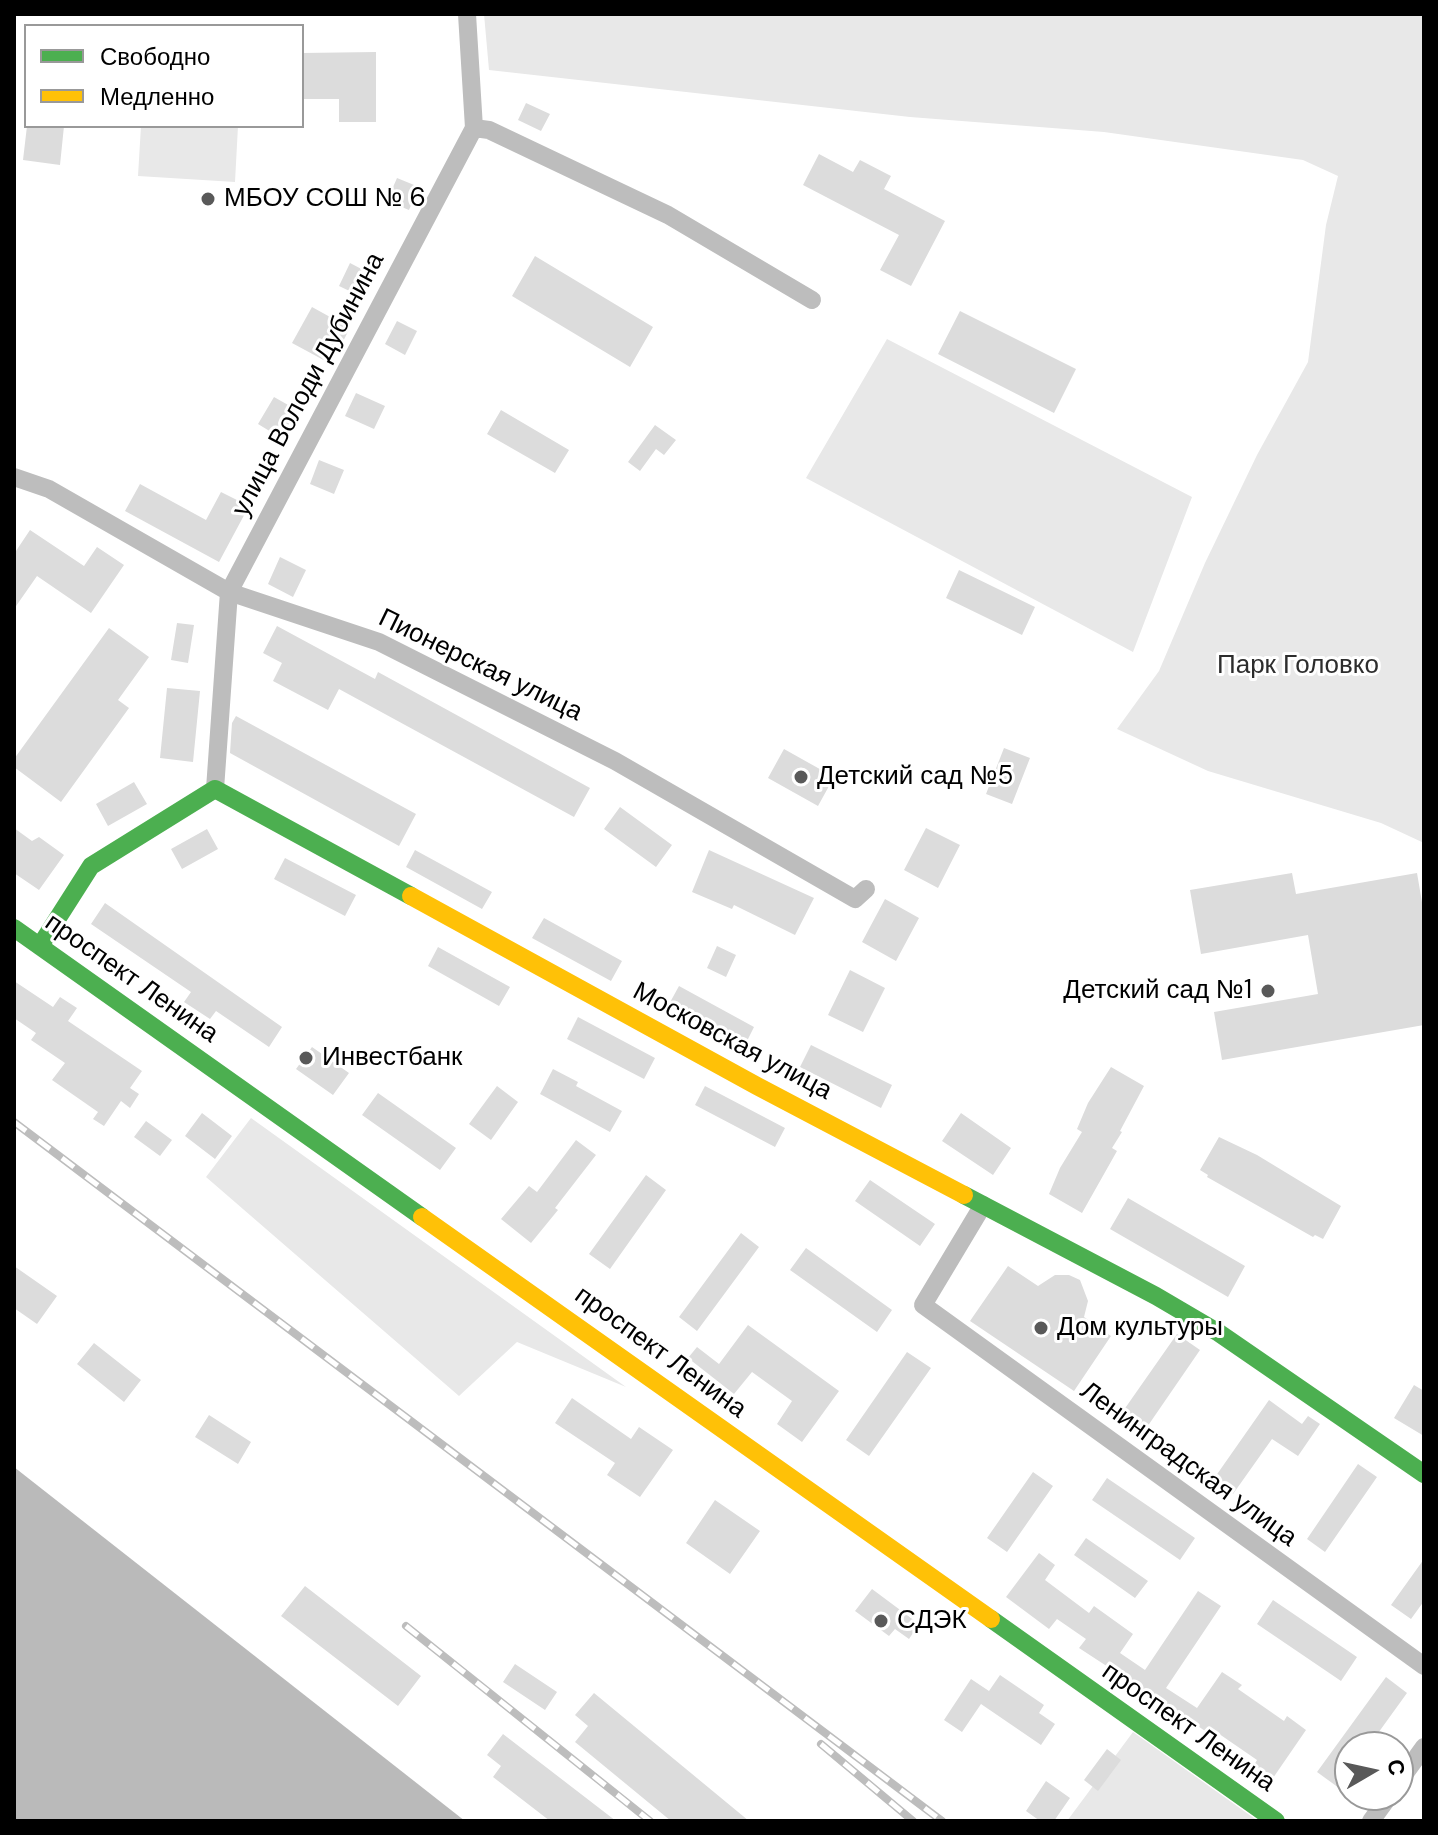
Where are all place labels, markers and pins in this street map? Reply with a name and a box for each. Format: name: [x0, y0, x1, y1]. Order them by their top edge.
place label: МБОУ СОШ № 6: [224, 183, 426, 215]
marker: МБОУ СОШ № 6: [199, 190, 217, 208]
place label: Детский сад №5: [817, 761, 1013, 793]
marker: Детский сад №5: [792, 768, 810, 786]
place label: Детский сад №1: [1063, 975, 1252, 1007]
marker: Детский сад №1: [1259, 982, 1277, 1000]
place label: Инвестбанк: [322, 1042, 462, 1074]
marker: Инвестбанк: [297, 1049, 315, 1067]
place label: Дом культуры: [1057, 1312, 1223, 1344]
marker: Дом культуры: [1032, 1319, 1050, 1337]
place label: СДЭК: [897, 1605, 967, 1637]
marker: СДЭК: [872, 1612, 890, 1630]

